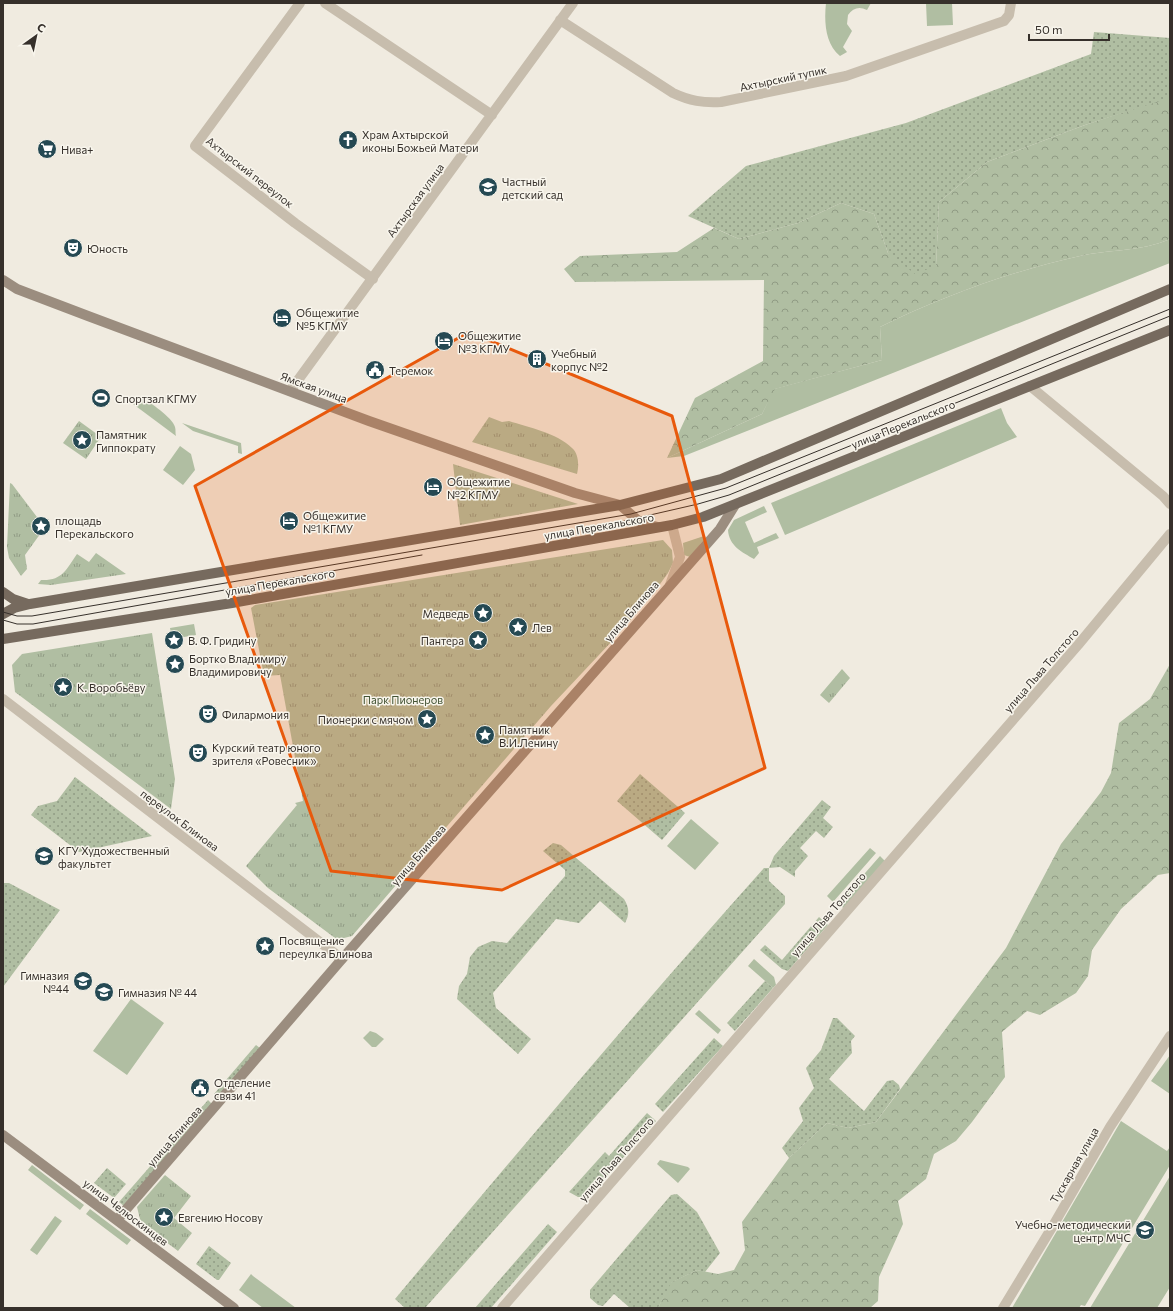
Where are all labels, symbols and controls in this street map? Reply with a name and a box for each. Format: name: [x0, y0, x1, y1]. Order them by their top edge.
north arrow: [16, 16, 56, 56]
scale bar: [1029, 16, 1109, 42]
text: С: [35, 20, 49, 35]
text: 50 m: [1035, 22, 1063, 36]
street label: Ахтырский тупик: [738, 62, 828, 94]
place label: Храм Ахтырской иконы Божьей Матери: [362, 128, 478, 154]
church icon: Храм Ахтырской иконы Божьей Матери: [337, 129, 359, 151]
street label: Ахтырский переулок: [204, 134, 296, 210]
supermarket icon: Нива+: [36, 138, 58, 160]
place label: Нива+: [61, 143, 94, 156]
street label: Ахтырская улица: [384, 161, 446, 239]
place label: Частный детский сад: [502, 175, 564, 201]
school or university icon: Частный детский сад: [477, 176, 499, 198]
theatre icon: Юность: [62, 237, 84, 259]
place label: Юность: [87, 242, 128, 255]
place label: Общежитие №5 КГМУ: [296, 306, 359, 332]
hotel icon: Общежитие №5 КГМУ: [271, 307, 293, 329]
place label: Общежитие №3 КГМУ: [458, 329, 521, 355]
hotel icon: Общежитие №3 КГМУ: [433, 330, 455, 352]
place label: Учебный корпус №2: [551, 347, 608, 373]
building icon: Учебный корпус №2: [526, 348, 548, 370]
public building icon: Теремок: [364, 359, 386, 381]
place label: Теремок: [389, 364, 434, 377]
street label: Ямская улица: [279, 369, 349, 405]
sports icon: Спортзал КГМУ: [90, 387, 112, 409]
place label: Спортзал КГМУ: [115, 392, 198, 405]
street label: улица Перекальского: [849, 397, 957, 451]
place label: Памятник Гиппократу: [96, 428, 156, 454]
place icon: Памятник Гиппократу: [71, 429, 93, 451]
place label: Общежитие №2 КГМУ: [447, 475, 510, 501]
hotel icon: Общежитие №2 КГМУ: [422, 476, 444, 498]
place label: Общежитие №1 КГМУ: [303, 509, 366, 535]
hotel icon: Общежитие №1 КГМУ: [278, 510, 300, 532]
street label: улица Перекальского: [543, 510, 655, 542]
place label: площадь Перекальского: [55, 514, 134, 540]
place icon: площадь Перекальского: [30, 515, 52, 537]
street label: улица Перекальского: [224, 566, 336, 598]
street label: улица Блинова: [601, 578, 661, 644]
place icon: Медведь: [472, 602, 494, 624]
place label: Медведь: [423, 607, 469, 620]
place icon: Лев: [507, 616, 529, 638]
place label: Лев: [532, 621, 552, 634]
street label: улица Льва Толстого: [1001, 625, 1081, 715]
place icon: В. Ф. Гридину: [163, 629, 185, 651]
place icon: Пантера: [467, 629, 489, 651]
place label: В. Ф. Гридину: [188, 634, 257, 647]
place label: Пантера: [421, 634, 464, 647]
place label: Бортко Владимиру Владимировичу: [189, 652, 287, 678]
place icon: Бортко Владимиру Владимировичу: [164, 653, 186, 675]
place icon: К. Воробьёву: [52, 676, 74, 698]
place label: К. Воробьёву: [77, 681, 146, 694]
park label: Парк Пионеров: [363, 693, 443, 706]
theatre icon: Филармония: [197, 703, 219, 725]
place label: Филармония: [222, 708, 289, 721]
place icon: Пионерки с мячом: [416, 708, 438, 730]
place label: Пионерки с мячом: [318, 713, 413, 726]
place label: Памятник В.И.Ленину: [499, 723, 558, 749]
place icon: Памятник В.И.Ленину: [474, 724, 496, 746]
place label: Курский театр юного зрителя «Ровесник»: [212, 741, 321, 767]
theatre icon: Курский театр юного зрителя «Ровесник»: [187, 742, 209, 764]
street label: переулок Блинова: [138, 786, 222, 854]
street label: улица Блинова: [388, 822, 448, 888]
place label: КГУ Художественный факультет: [58, 844, 170, 870]
school or university icon: КГУ Художественный факультет: [33, 845, 55, 867]
street label: улица Льва Толстого: [788, 869, 868, 959]
place label: Посвящение переулка Блинова: [279, 934, 372, 960]
place icon: Посвящение переулка Блинова: [254, 935, 276, 957]
place label: Гимназия №44: [20, 969, 69, 995]
school or university icon: Гимназия №44: [72, 970, 94, 992]
school or university icon: Гимназия № 44: [93, 981, 115, 1003]
place label: Гимназия № 44: [118, 986, 198, 999]
place label: Отделение связи 41: [214, 1076, 271, 1102]
public building icon: Отделение связи 41: [189, 1077, 211, 1099]
street label: улица Блинова: [144, 1103, 204, 1169]
street label: улица Льва Толстого: [576, 1114, 656, 1204]
street label: Тускарная улица: [1047, 1125, 1101, 1205]
street label: улица Челюскинцев: [81, 1176, 171, 1248]
place icon: Евгению Носову: [153, 1206, 175, 1228]
place label: Евгению Носову: [178, 1211, 263, 1224]
place label: Учебно-методический центр МЧС: [1015, 1218, 1131, 1244]
school or university icon: Учебно-методический центр МЧС: [1134, 1219, 1156, 1241]

